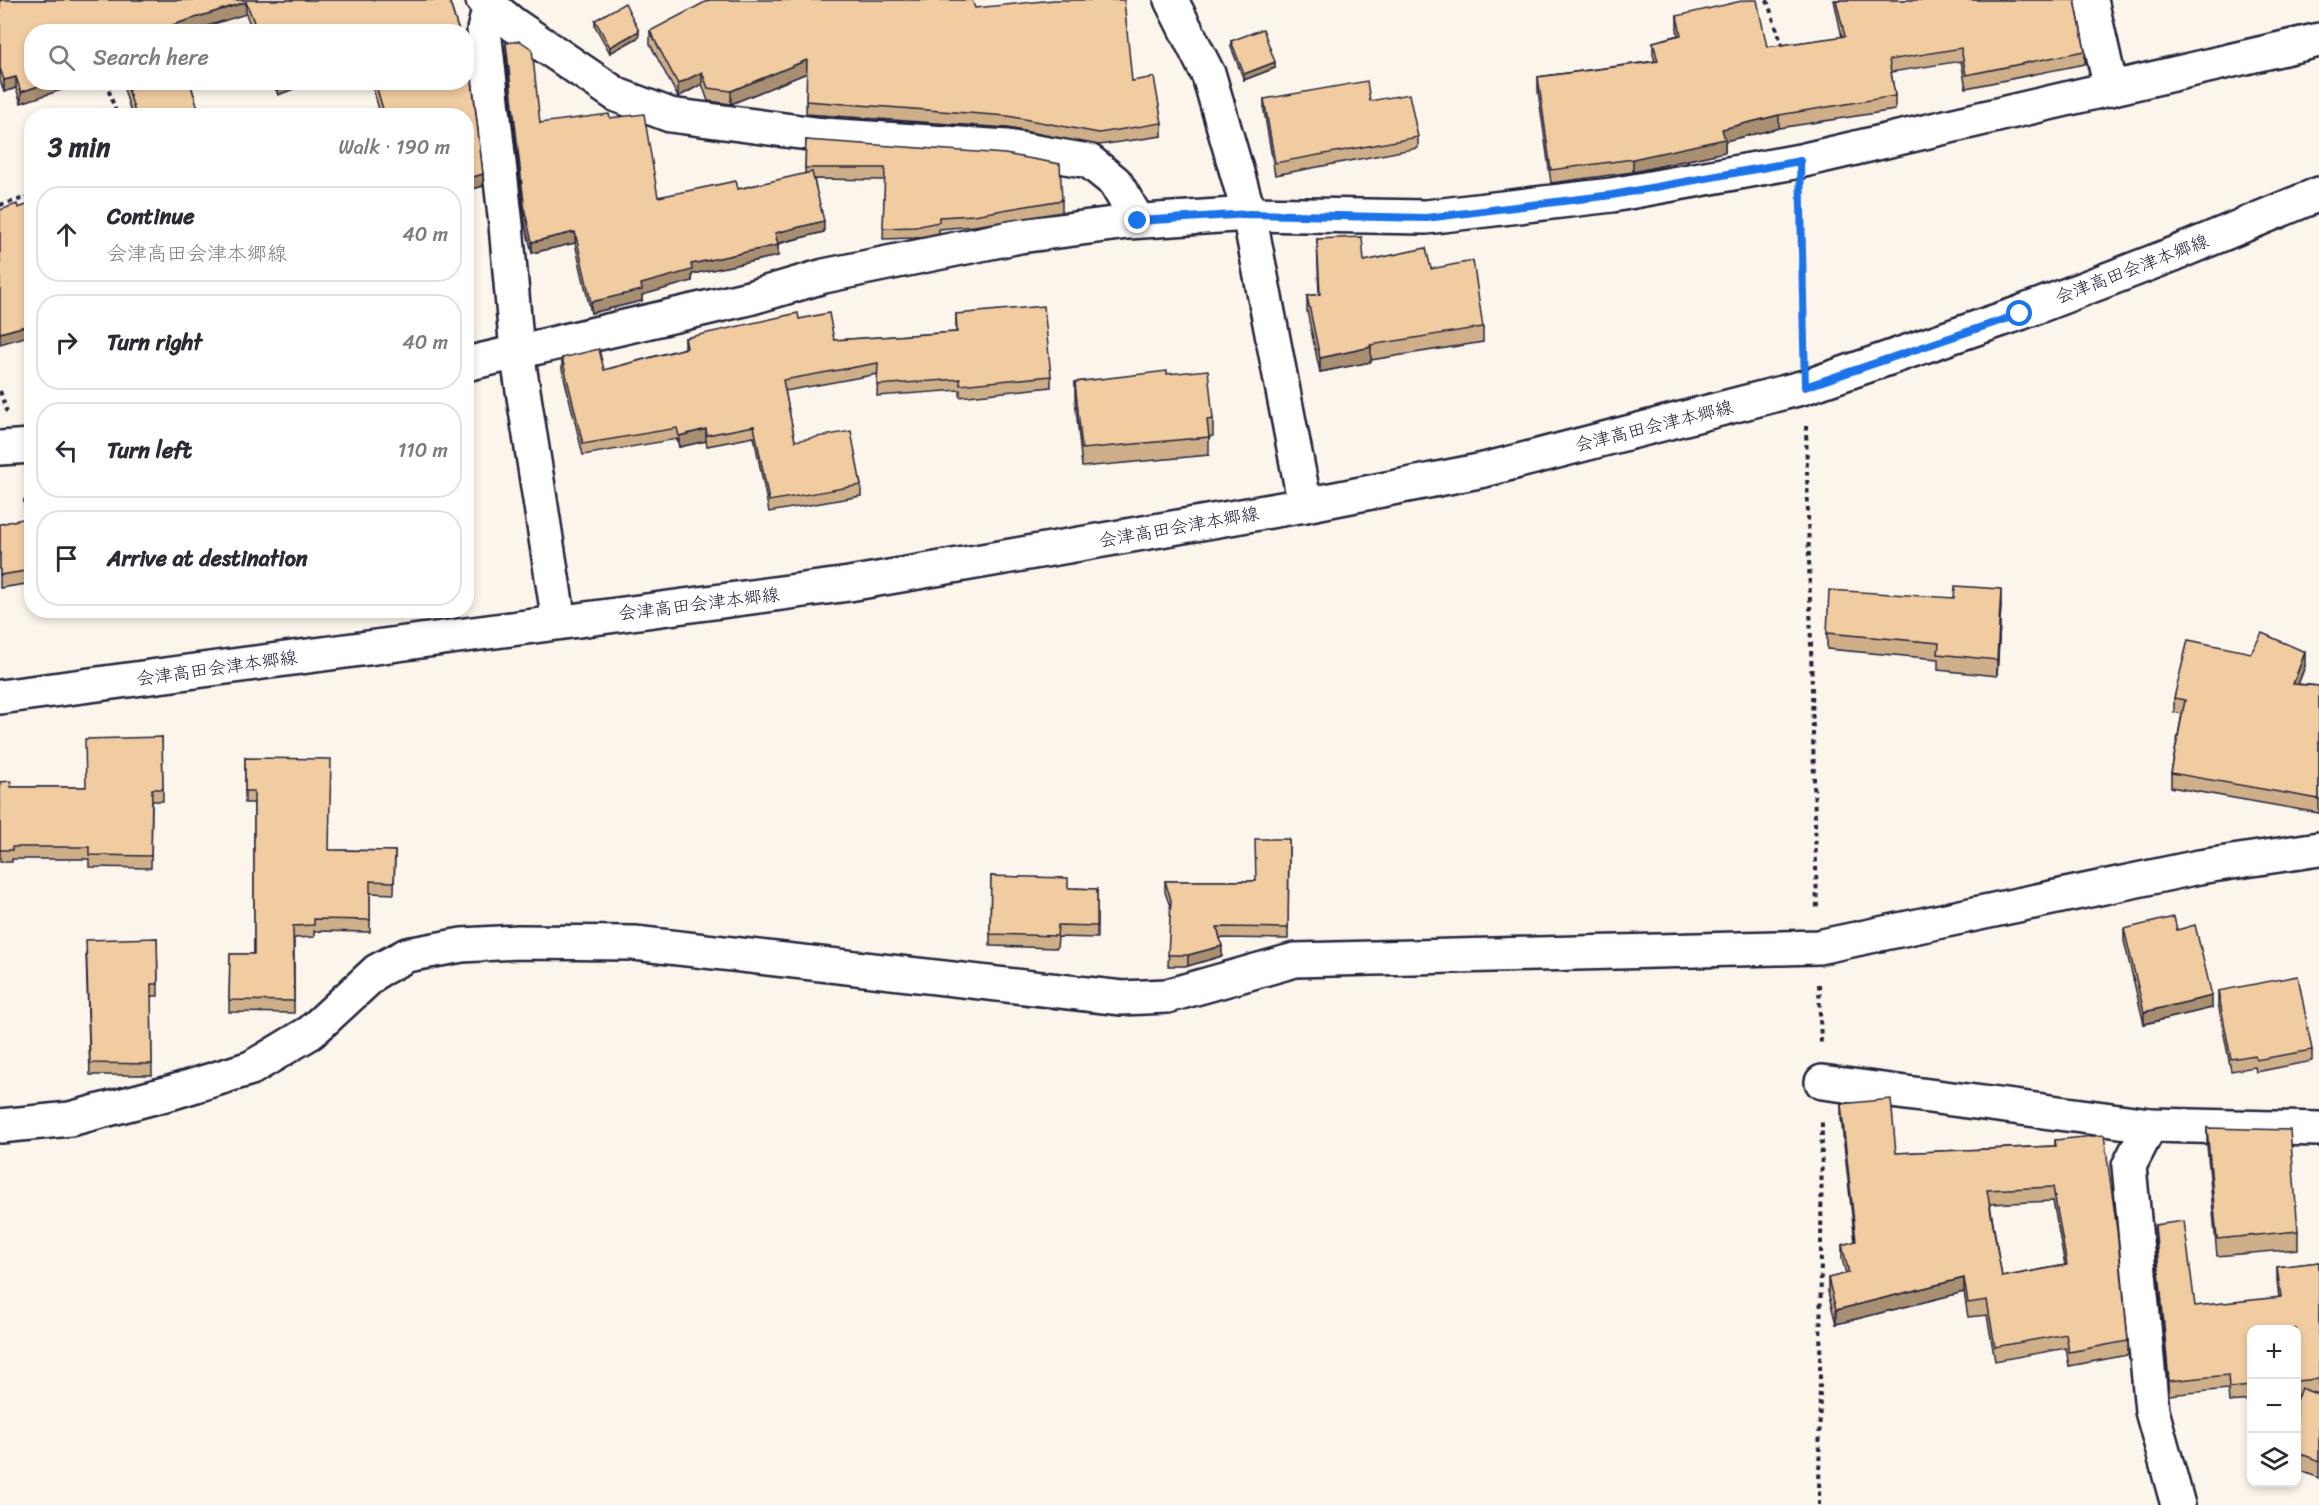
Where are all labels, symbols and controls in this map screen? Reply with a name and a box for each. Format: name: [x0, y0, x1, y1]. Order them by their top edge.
search box: [24, 24, 474, 90]
text: Search here: [93, 38, 209, 77]
icon: search: [45, 41, 78, 74]
text: 3 min: [48, 124, 110, 170]
text: Walk · 190 m: [338, 130, 450, 165]
text: Continue: [107, 197, 195, 236]
route end: [1124, 207, 1150, 233]
text: 40 m: [402, 217, 448, 252]
icon: ahead: [50, 218, 83, 251]
street label: 会津高田会津本郷線: [2051, 225, 2213, 313]
text: 会津高田会津本郷線: [107, 236, 287, 271]
route start: [2006, 300, 2032, 326]
text: Turn right: [107, 323, 202, 362]
text: 40 m: [402, 325, 448, 360]
icon: right: [50, 326, 83, 359]
street label: 会津高田会津本郷線: [1572, 391, 1736, 461]
text: Turn left: [107, 431, 192, 470]
text: 110 m: [398, 433, 448, 468]
icon: left: [50, 434, 83, 467]
street label: 会津高田会津本郷線: [1096, 497, 1262, 557]
text: Arrive at destination: [107, 539, 308, 578]
icon: arrive: [50, 542, 83, 575]
street label: 会津高田会津本郷線: [617, 578, 781, 630]
street label: 会津高田会津本郷線: [135, 641, 299, 695]
map controls: [2247, 1325, 2301, 1487]
button: +: [2247, 1325, 2301, 1379]
button: −: [2247, 1379, 2301, 1433]
button: layers: [2247, 1433, 2301, 1487]

